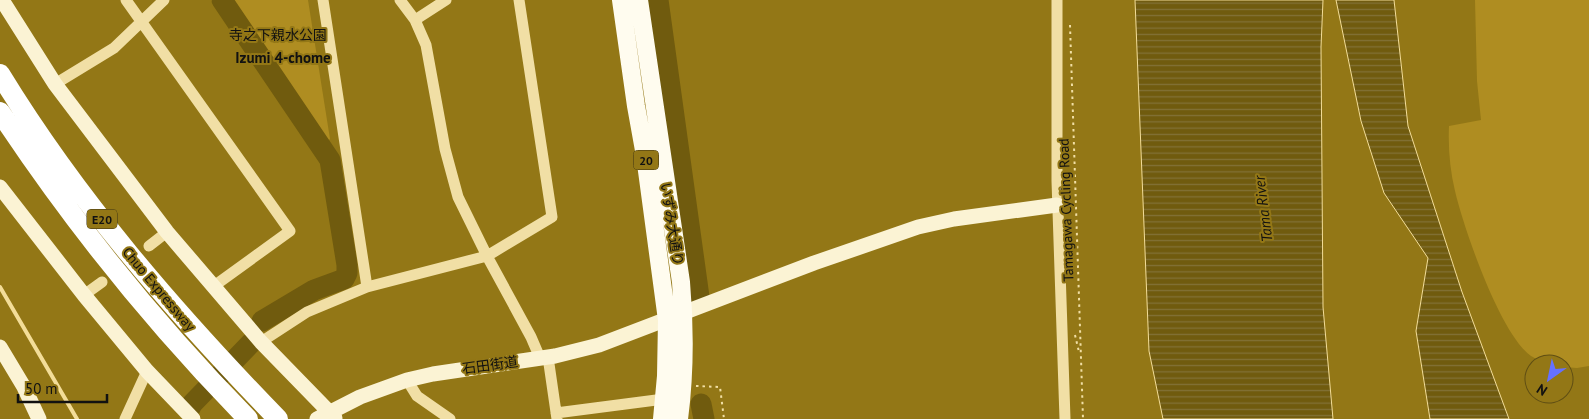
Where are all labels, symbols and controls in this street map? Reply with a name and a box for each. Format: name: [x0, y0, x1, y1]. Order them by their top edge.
park label: 寺之下親水公園: [229, 26, 327, 44]
district label: Izumi 4-chome: [235, 48, 331, 67]
street label: Tamagawa Cycling Road: [1055, 138, 1077, 282]
road number: 20: [634, 150, 658, 170]
water label: Tama River: [1249, 174, 1277, 243]
street label: いずみ大通り: [657, 181, 687, 267]
road number: E20: [87, 210, 117, 228]
street label: Chuo Expressway: [119, 243, 200, 335]
street label: 石田街道: [461, 352, 519, 378]
north arrow: [1524, 354, 1574, 404]
scale bar: [18, 372, 106, 404]
text: 50 m: [25, 379, 58, 398]
text: N: [1533, 380, 1551, 400]

